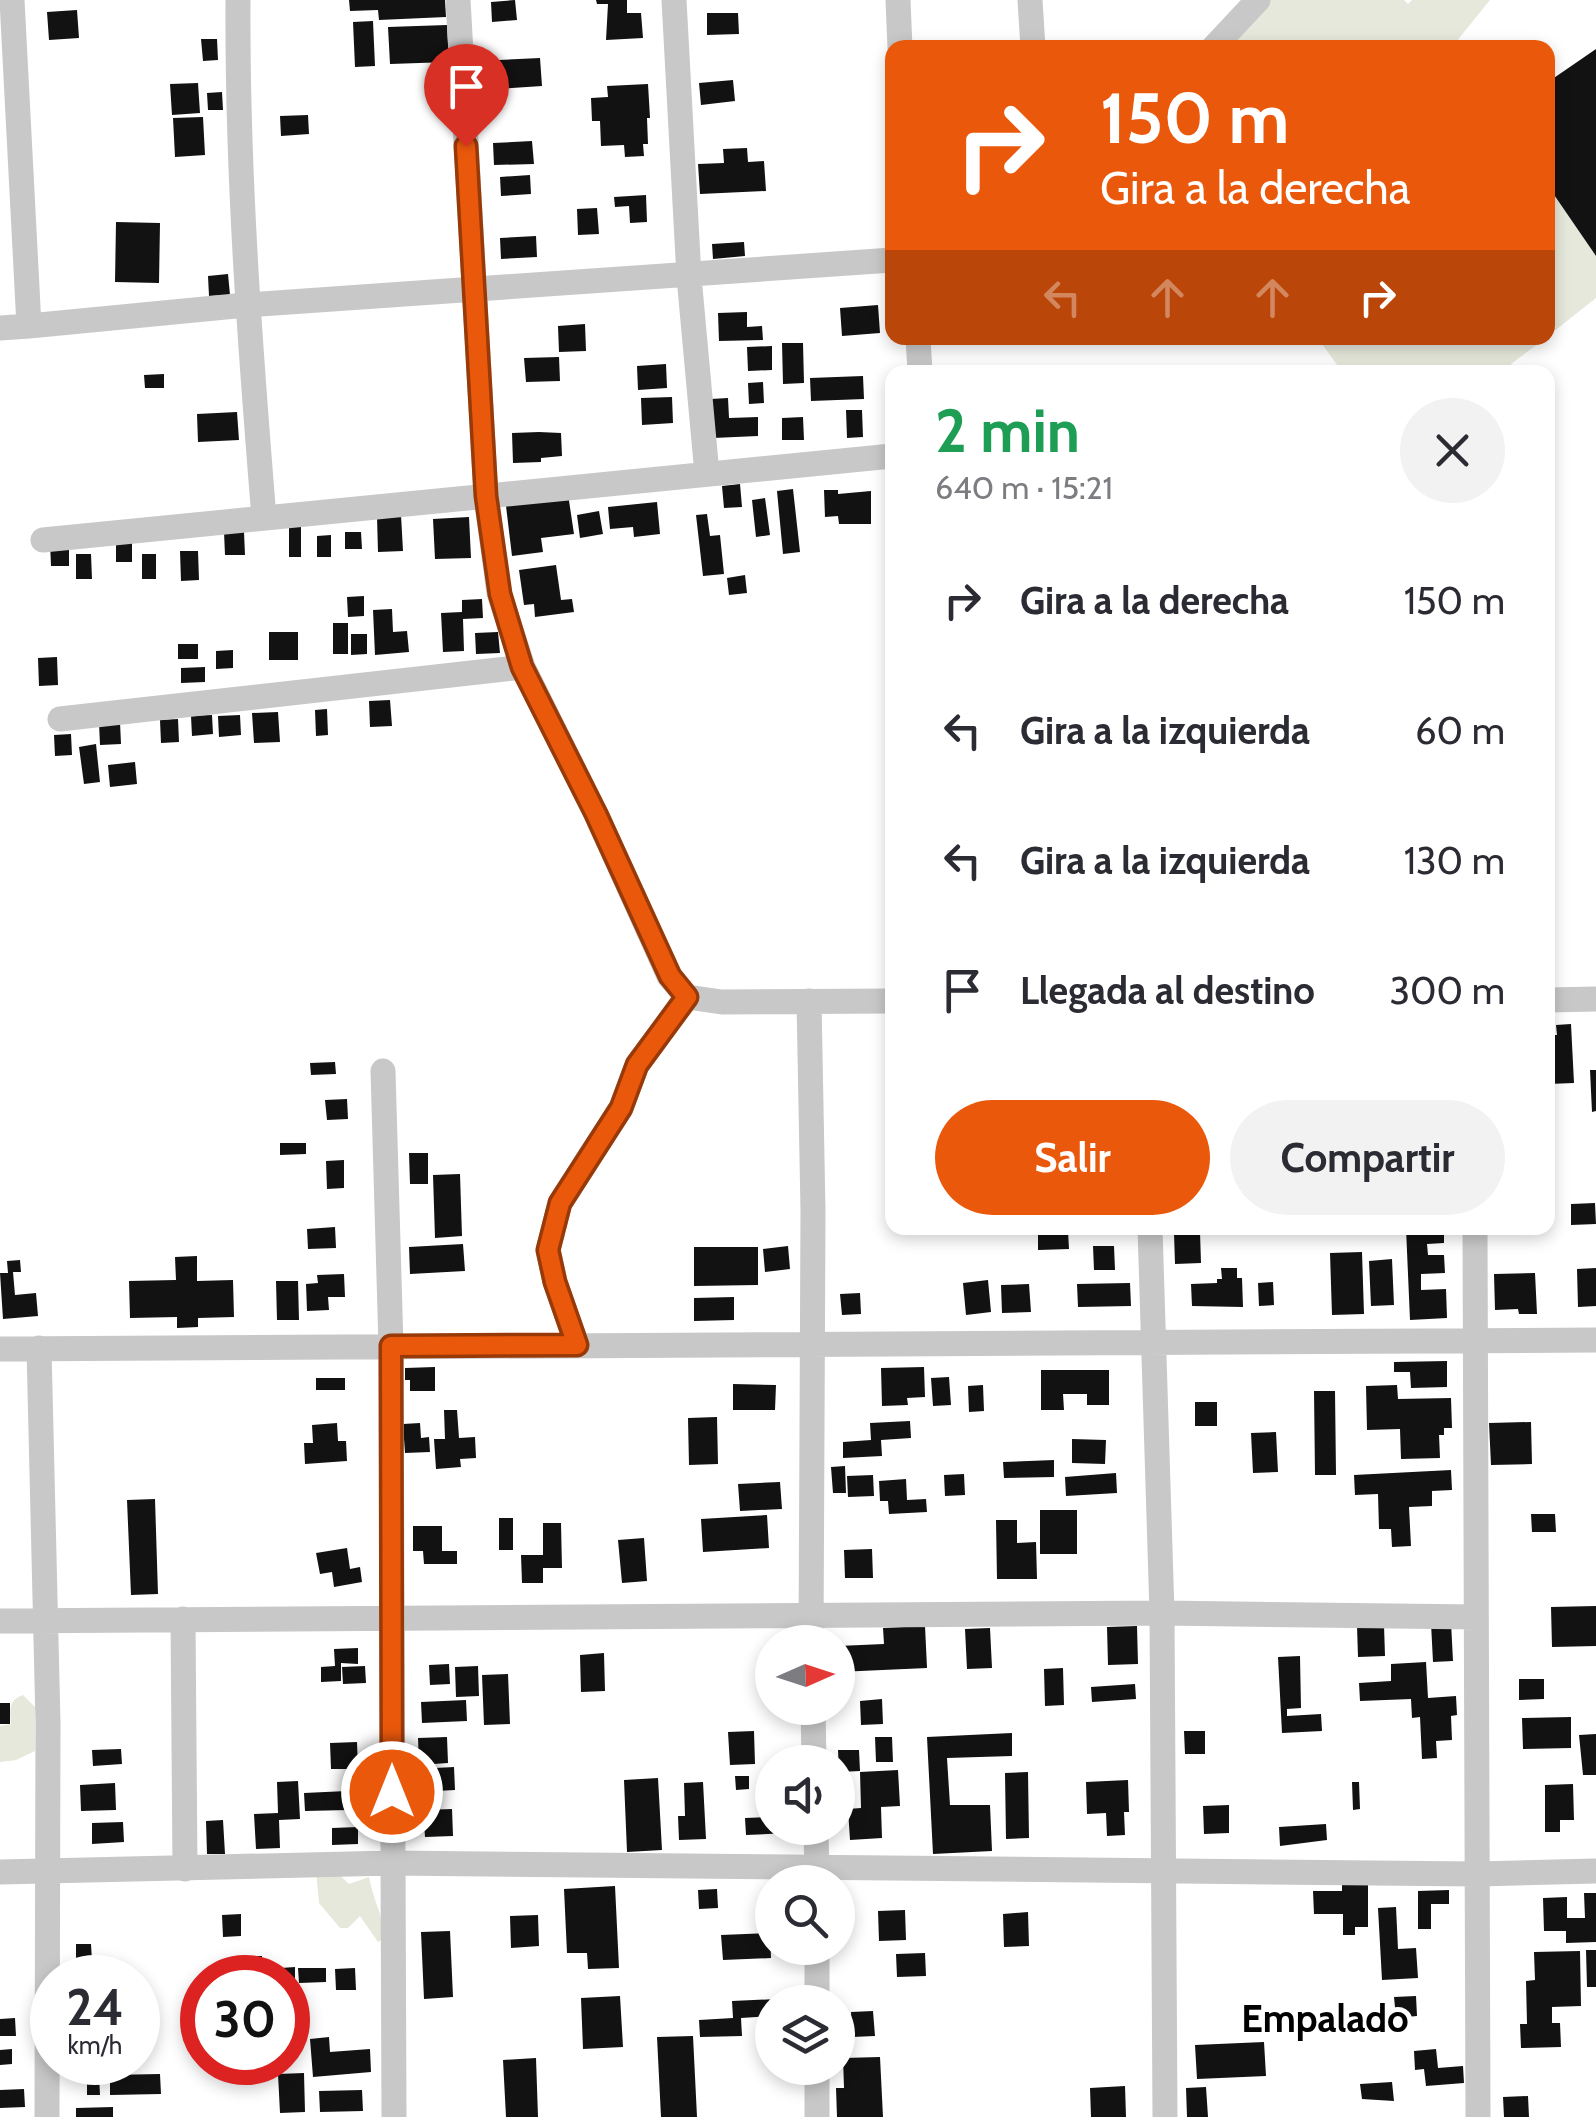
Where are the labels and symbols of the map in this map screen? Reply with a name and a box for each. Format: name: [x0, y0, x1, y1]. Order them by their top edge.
pin: [424, 44, 509, 147]
north arrow: [755, 1625, 855, 1725]
position arrow: [340, 1740, 444, 1844]
speed limit sign: 30: [180, 1955, 310, 2085]
district label: Empalado: [1241, 1995, 1409, 2042]

